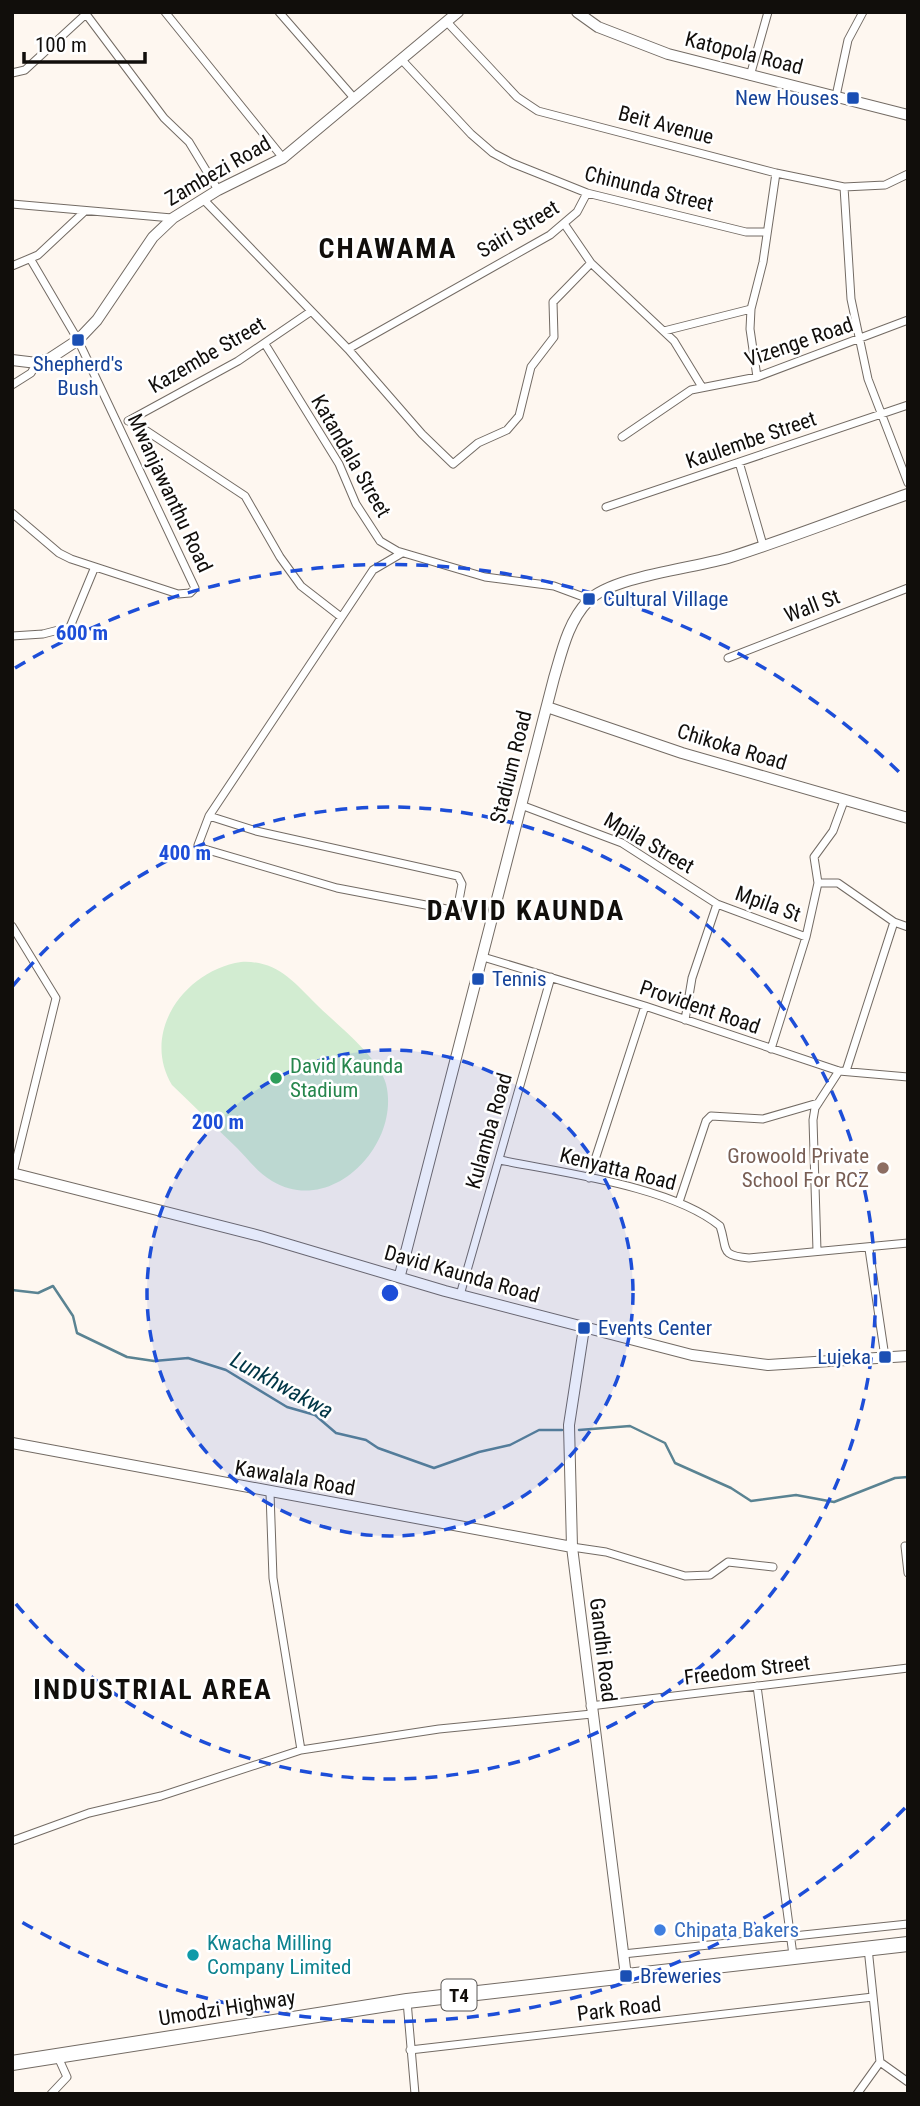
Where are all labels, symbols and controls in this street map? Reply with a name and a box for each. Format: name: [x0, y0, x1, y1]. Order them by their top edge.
scale bar: [24, 21, 145, 65]
street label: Katopola Road: [682, 27, 806, 79]
text: 100 m: [35, 33, 87, 57]
place label: New Houses: [735, 86, 839, 110]
marker: New Houses: [845, 90, 861, 106]
street label: Beit Avenue: [616, 101, 716, 149]
street label: Zambezi Road: [161, 131, 275, 211]
street label: Chinunda Street: [582, 161, 716, 217]
street label: Sairi Street: [473, 195, 563, 263]
district label: CHAWAMA: [319, 232, 457, 265]
street label: Kazembe Street: [145, 312, 269, 398]
street label: Vizenge Road: [742, 312, 856, 372]
marker: Shepherd's Bush: [70, 332, 86, 348]
place label: Shepherd's Bush: [33, 352, 123, 400]
street label: Katandala Street: [306, 391, 396, 521]
street label: Kaulembe Street: [683, 406, 819, 474]
street label: Mwanjawanthu Road: [123, 410, 217, 576]
street label: Wall St: [781, 585, 843, 627]
place label: Cultural Village: [603, 587, 729, 611]
marker: Cultural Village: [581, 591, 597, 607]
text: 600 m: [56, 621, 108, 645]
street label: Stadium Road: [485, 708, 537, 826]
street label: Chikoka Road: [674, 719, 790, 775]
street label: Mpila Street: [600, 808, 698, 878]
text: 400 m: [159, 841, 211, 865]
street label: Mpila St: [732, 881, 804, 927]
district label: DAVID KAUNDA: [427, 894, 625, 927]
place label: Tennis: [492, 967, 547, 991]
marker: Tennis: [470, 971, 486, 987]
street label: Provident Road: [637, 975, 763, 1039]
place label: David Kaunda Stadium: [290, 1054, 403, 1102]
marker: David Kaunda Stadium: [268, 1070, 284, 1086]
street label: Kulamba Road: [461, 1070, 517, 1192]
text: 200 m: [192, 1110, 244, 1134]
street label: Kenyatta Road: [557, 1143, 679, 1195]
place label: Growoold Private School For RCZ: [727, 1144, 869, 1192]
marker: Growoold Private School For RCZ: [875, 1160, 891, 1176]
street label: David Kaunda Road: [382, 1240, 542, 1308]
centre of rings: [378, 1281, 402, 1305]
place label: Events Center: [598, 1316, 712, 1340]
marker: Events Center: [576, 1320, 592, 1336]
place label: Lujeka: [817, 1345, 871, 1369]
water label: Lunkhwakwa: [226, 1346, 338, 1425]
marker: Lujeka: [877, 1349, 893, 1365]
street label: Kawalala Road: [233, 1456, 357, 1500]
street label: Gandhi Road: [585, 1596, 621, 1704]
street label: Freedom Street: [683, 1650, 811, 1690]
district label: INDUSTRIAL AREA: [33, 1673, 273, 1706]
place label: Chipata Bakers: [674, 1918, 799, 1942]
marker: Chipata Bakers: [652, 1922, 668, 1938]
place label: Kwacha Milling Company Limited: [207, 1931, 351, 1979]
marker: Kwacha Milling Company Limited: [185, 1947, 201, 1963]
place label: Breweries: [640, 1964, 722, 1988]
marker: Breweries: [618, 1968, 634, 1984]
road number: T4: [442, 1980, 476, 2010]
street label: Umodzi Highway: [157, 1985, 297, 2031]
street label: Park Road: [576, 1992, 662, 2026]

